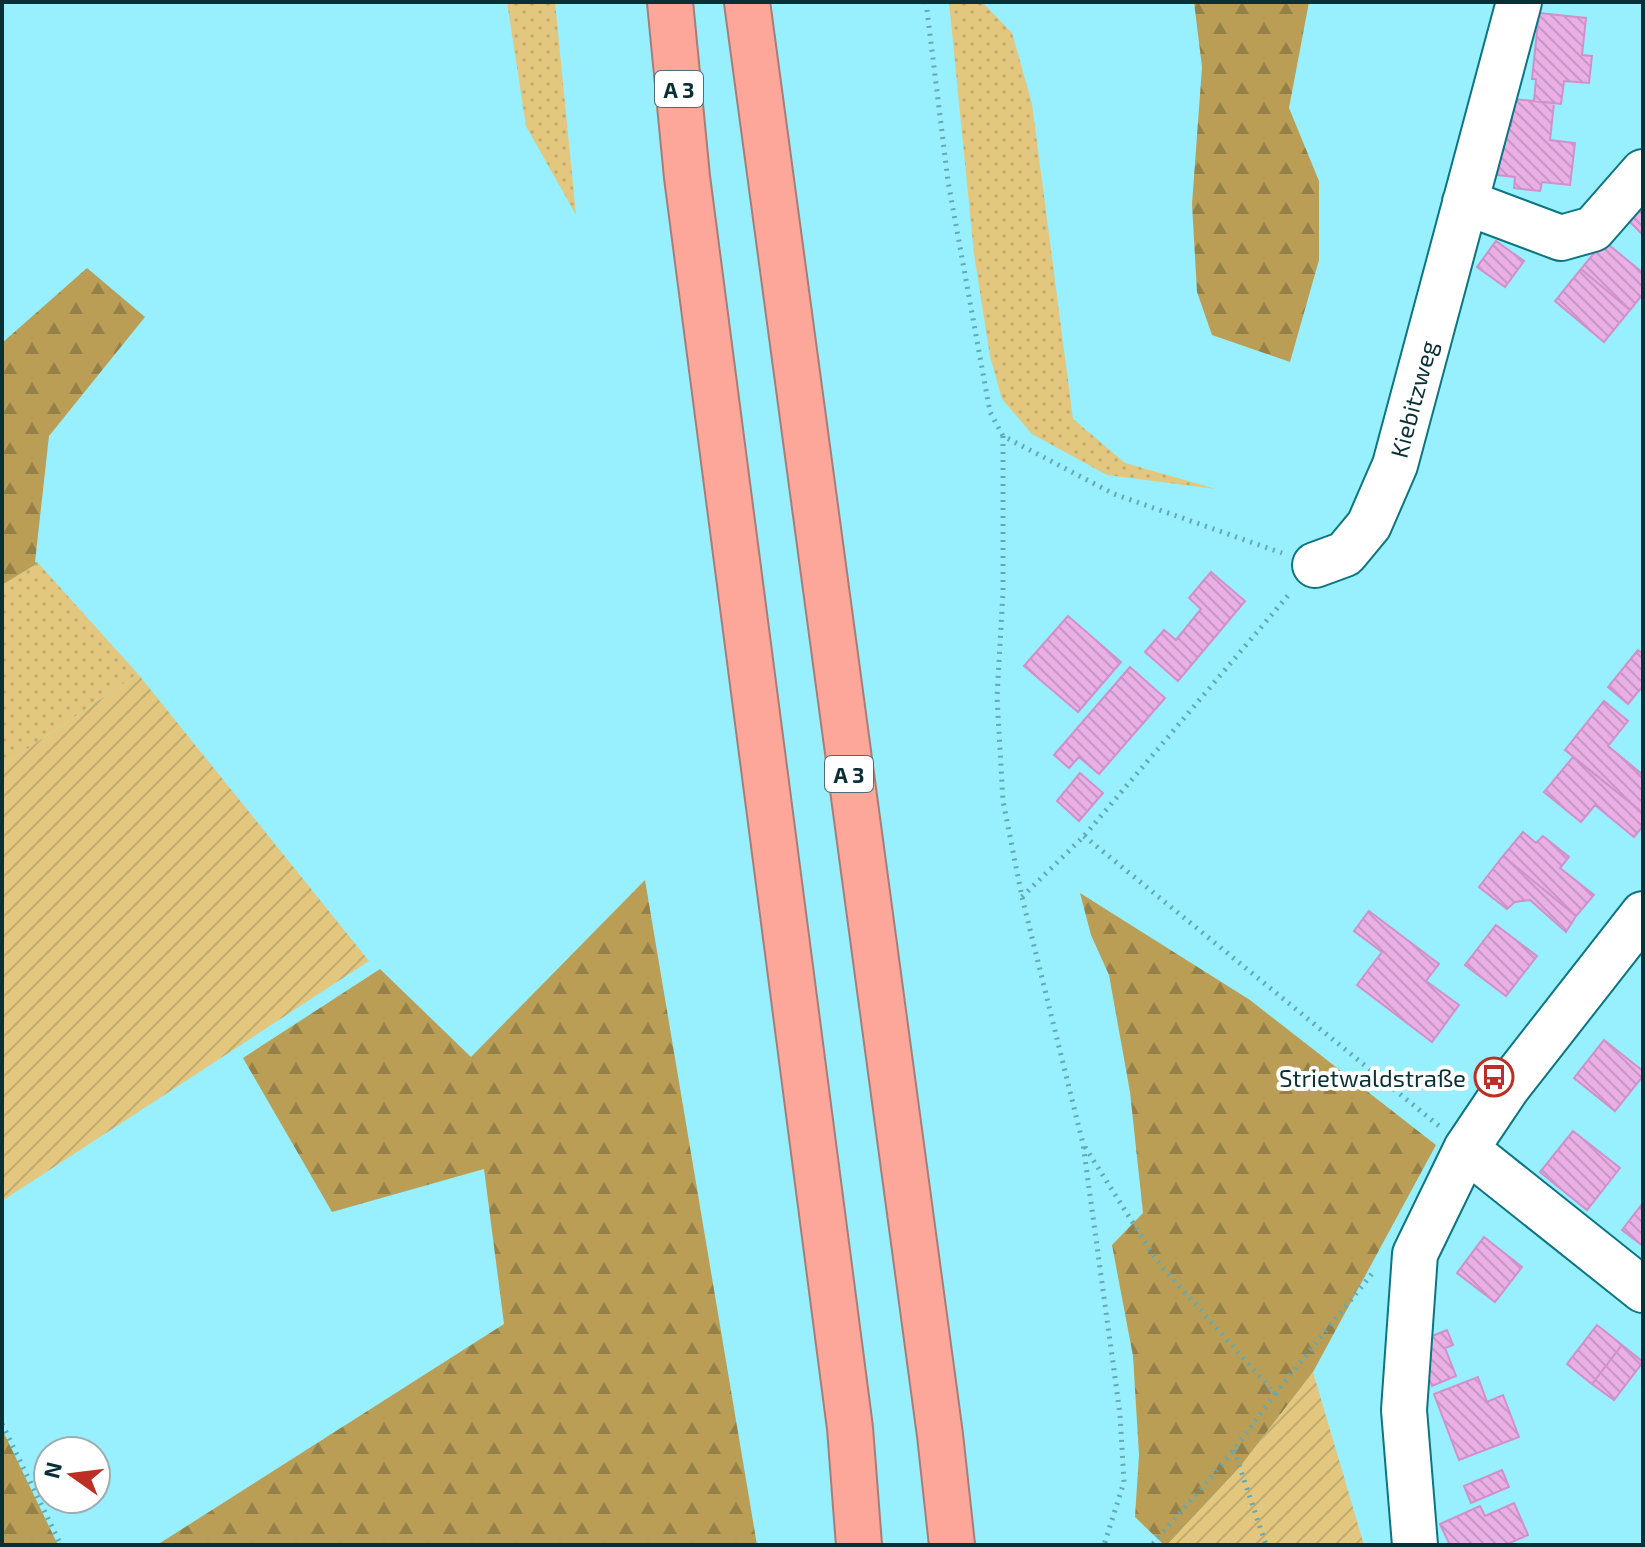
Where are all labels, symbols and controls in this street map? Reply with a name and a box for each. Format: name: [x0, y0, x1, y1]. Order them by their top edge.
road number: A 3: [655, 71, 703, 107]
street label: Kiebitzweg: [1383, 337, 1443, 461]
road number: A 3: [825, 756, 873, 792]
bus stop icon: Strietwaldstraße: [1473, 1056, 1515, 1098]
place label: Strietwaldstraße: [1279, 1063, 1466, 1092]
north arrow: [32, 1435, 112, 1515]
text: N: [37, 1459, 66, 1481]

